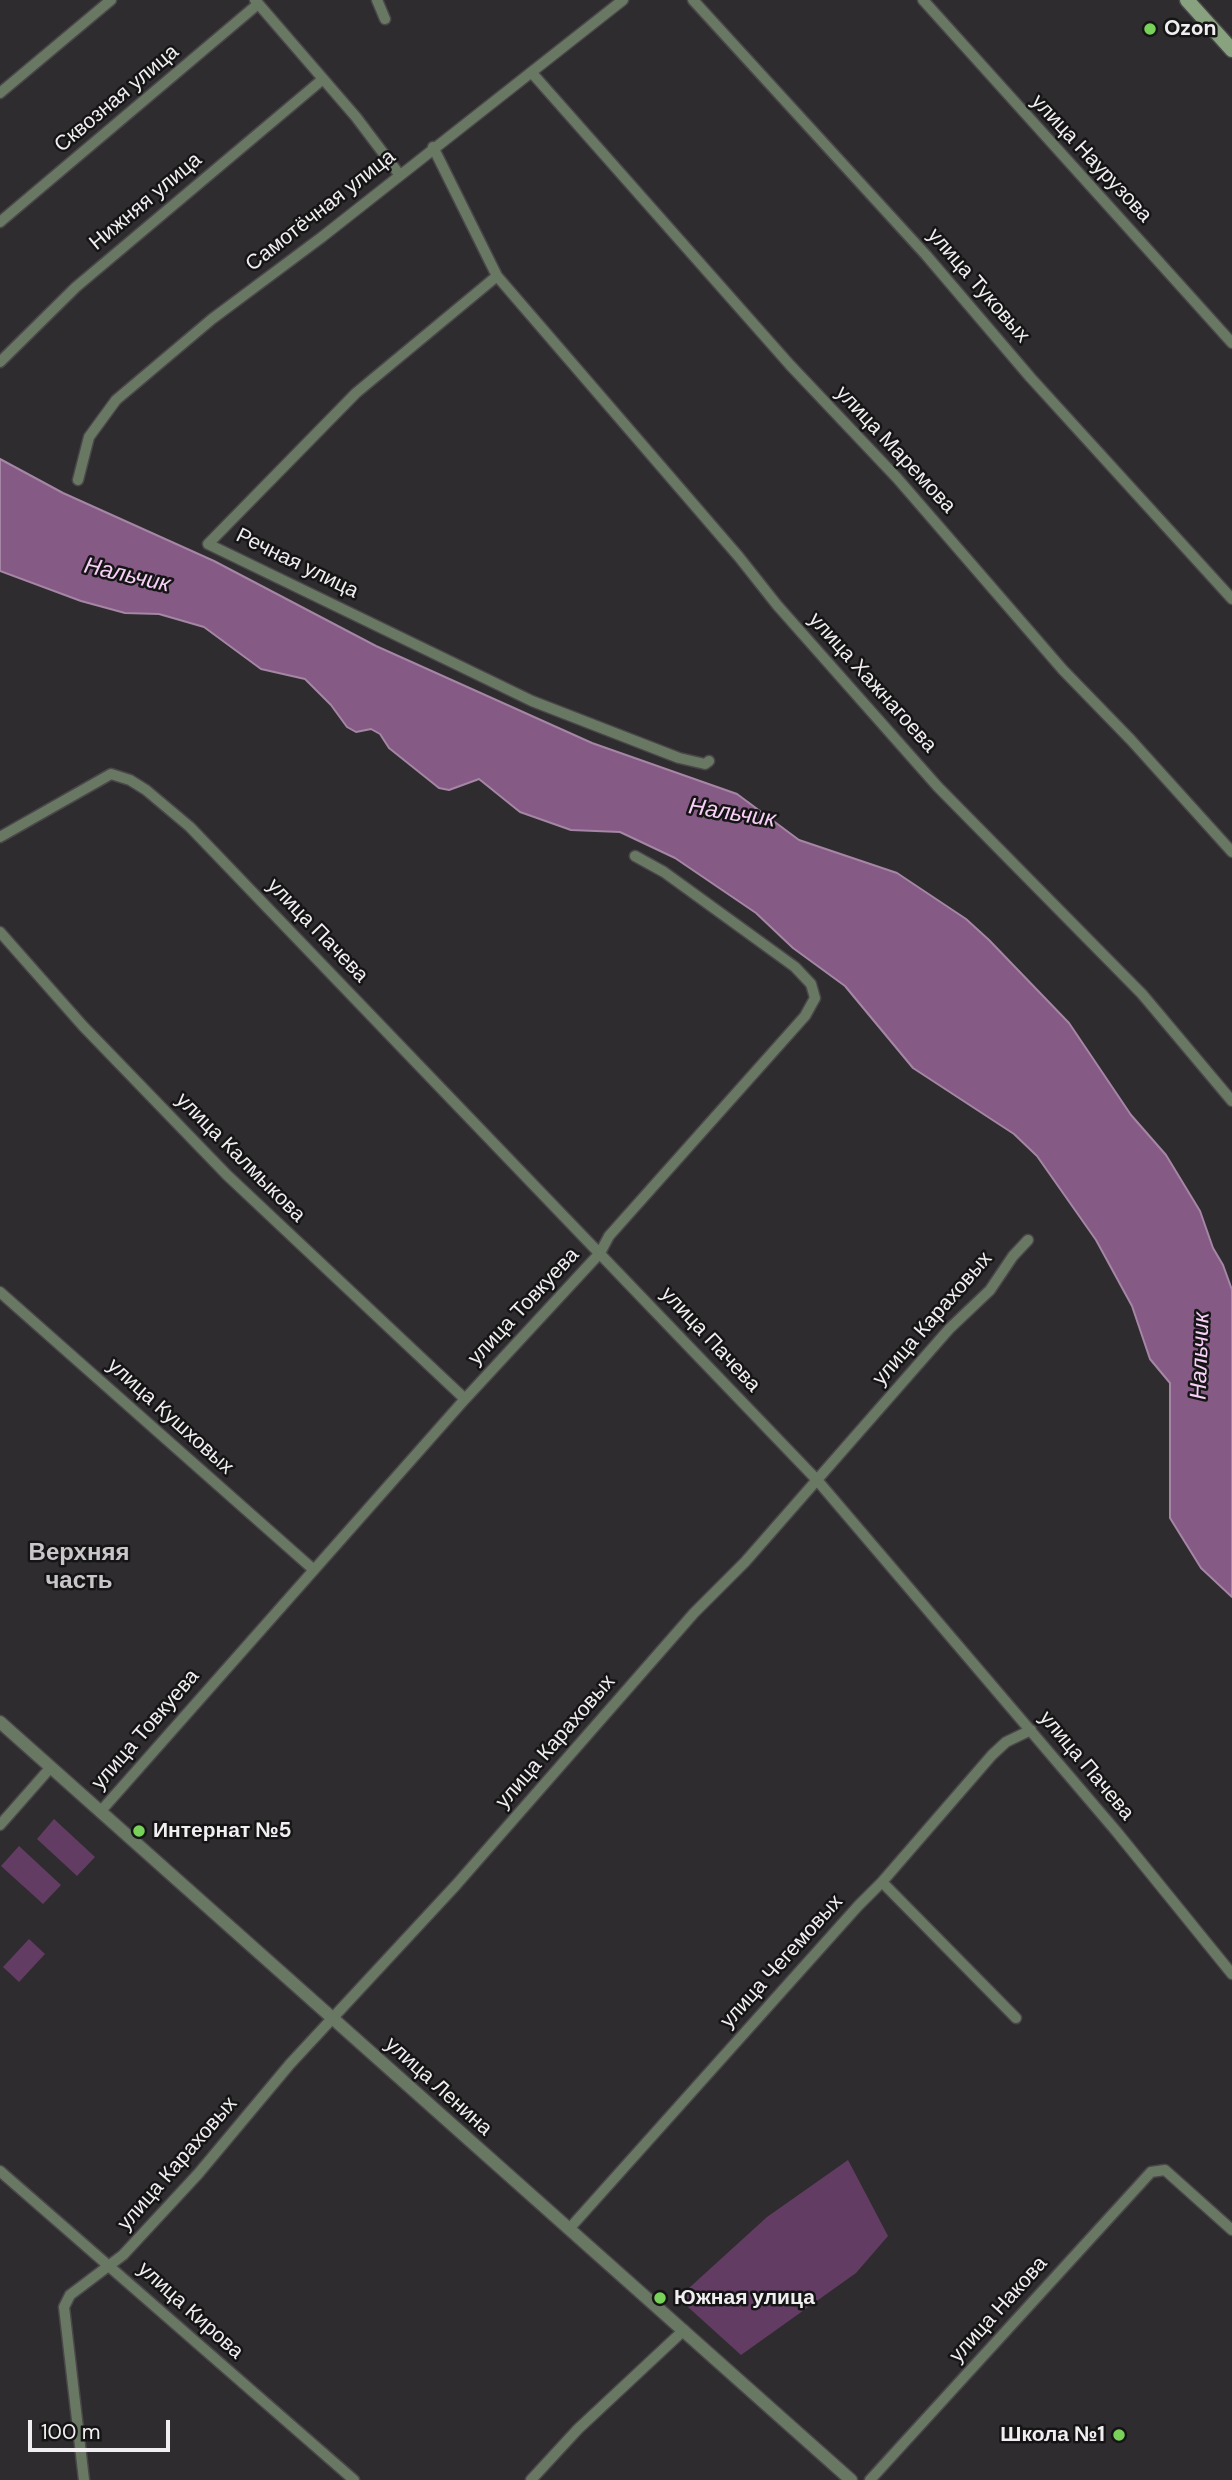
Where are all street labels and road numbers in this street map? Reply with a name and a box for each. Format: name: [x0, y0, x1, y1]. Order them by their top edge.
street label: Сквозная улица: [50, 40, 184, 158]
street label: улица Наурузова: [1025, 90, 1157, 228]
street label: Самотёчная улица: [241, 145, 401, 277]
street label: Нижняя улица: [85, 148, 207, 256]
street label: улица Туковых: [921, 224, 1035, 348]
street label: улица Маремова: [830, 381, 960, 519]
street label: Речная улица: [232, 524, 362, 604]
street label: улица Хажнагоева: [803, 608, 941, 758]
street label: улица Пачева: [261, 874, 373, 988]
street label: улица Калмыкова: [170, 1088, 310, 1228]
street label: улица Товкуева: [463, 1243, 585, 1371]
street label: улица Караховых: [868, 1247, 998, 1391]
street label: улица Пачева: [655, 1282, 765, 1398]
street label: улица Кушховых: [102, 1354, 238, 1480]
street label: улица Товкуева: [87, 1665, 205, 1795]
street label: улица Караховых: [491, 1670, 621, 1814]
street label: улица Пачева: [1033, 1706, 1139, 1826]
street label: улица Чегемовых: [716, 1890, 848, 2034]
street label: улица Ленина: [379, 2032, 497, 2142]
street label: улица Караховых: [113, 2092, 243, 2236]
street label: улица Накова: [945, 2252, 1053, 2368]
street label: улица Кирова: [132, 2257, 248, 2365]

